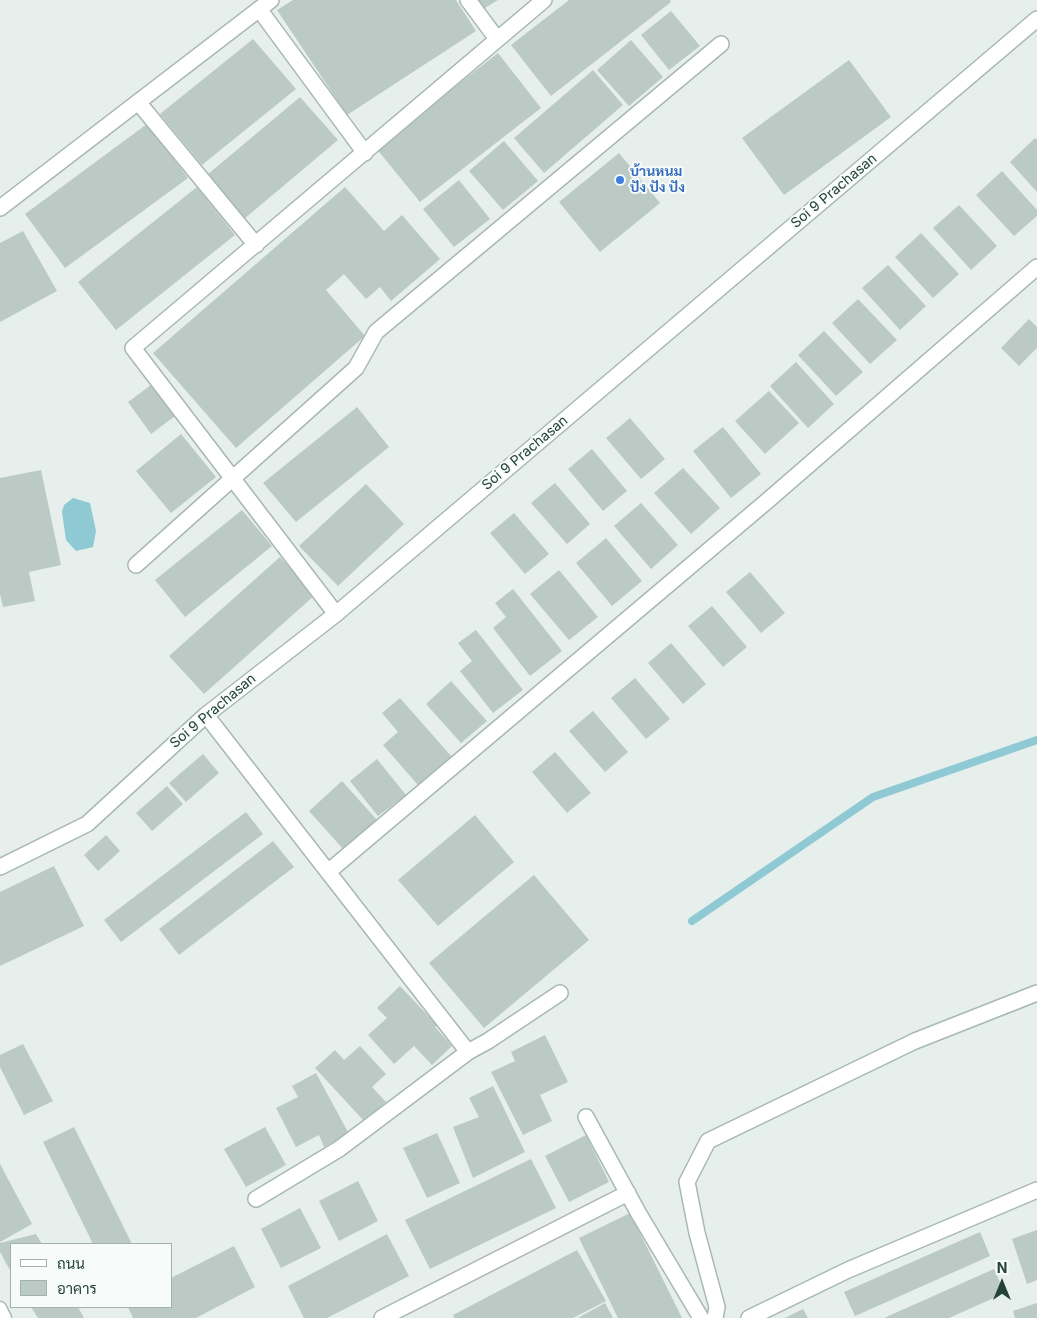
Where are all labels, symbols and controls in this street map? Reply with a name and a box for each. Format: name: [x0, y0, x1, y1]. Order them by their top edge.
street label: Soi 9 Prachasan: [788, 150, 880, 232]
place label: บ้านหนม ปัง ปัง ปัง: [630, 164, 685, 196]
marker: บ้านหนม ปัง ปัง ปัง: [614, 174, 626, 186]
street label: Soi 9 Prachasan: [479, 412, 571, 494]
street label: Soi 9 Prachasan: [167, 670, 259, 752]
legend: [10, 1243, 172, 1308]
text: ถนน: [57, 1254, 85, 1273]
north arrow: [977, 1258, 1027, 1308]
text: N: [997, 1259, 1007, 1276]
text: อาคาร: [57, 1279, 97, 1298]

